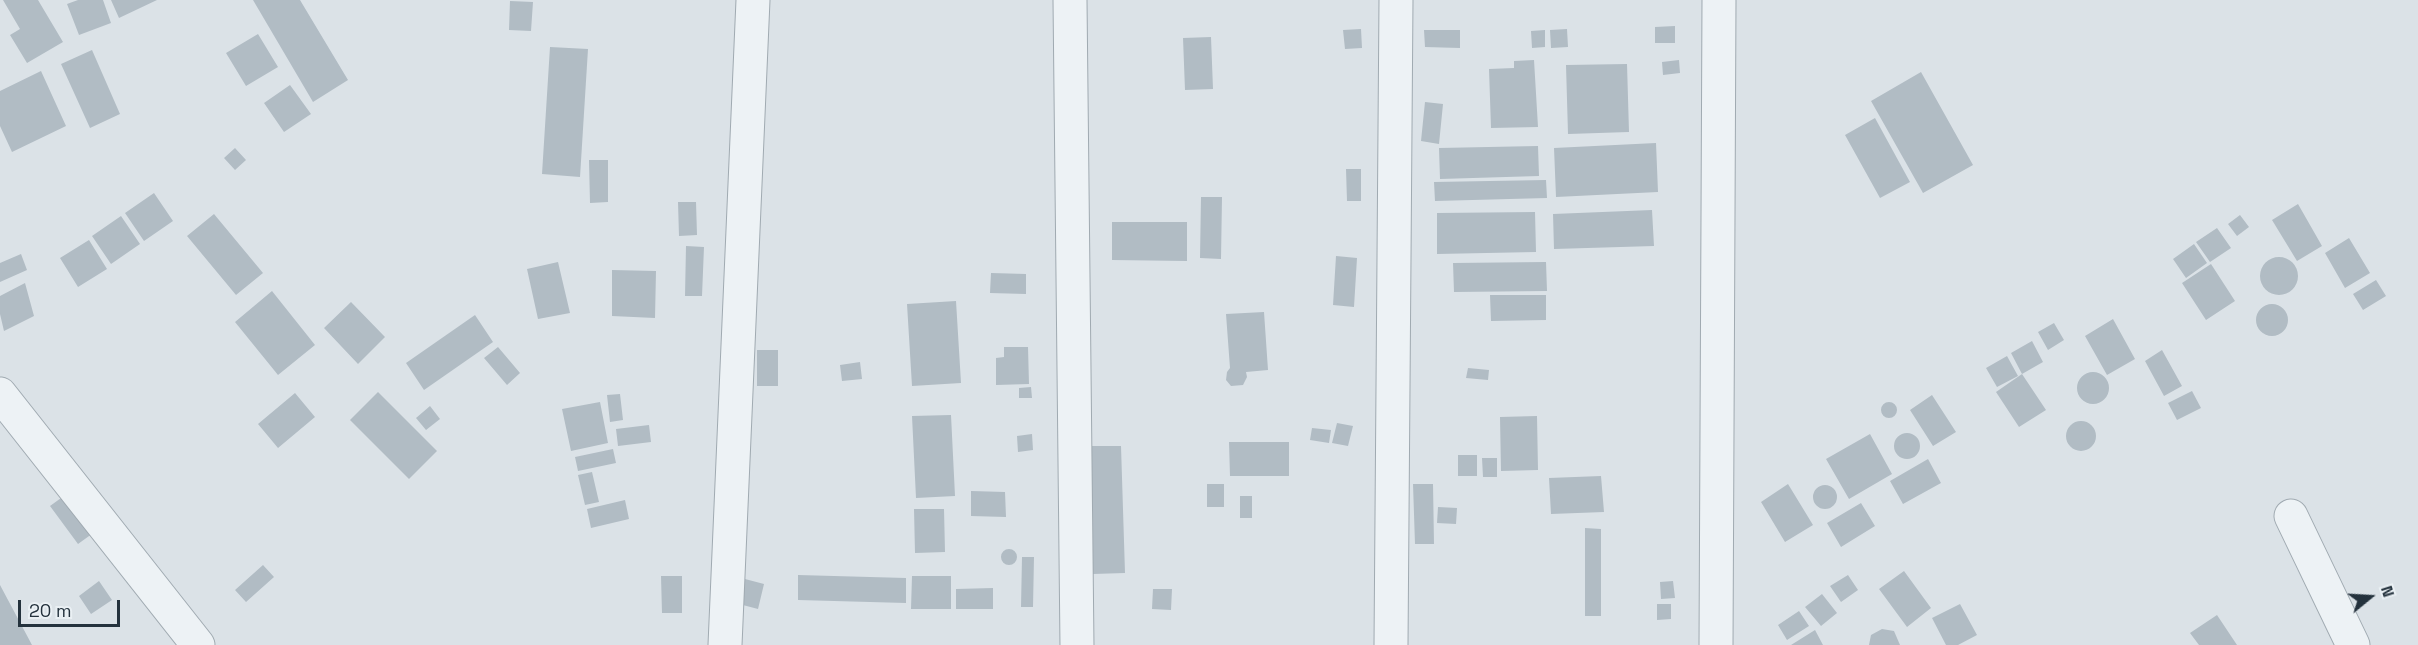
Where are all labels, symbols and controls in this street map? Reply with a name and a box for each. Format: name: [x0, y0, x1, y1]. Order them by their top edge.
north arrow: [2340, 567, 2400, 627]
text: N: [2376, 583, 2399, 600]
scale bar: [21, 588, 123, 626]
text: 20 m: [29, 599, 72, 622]

